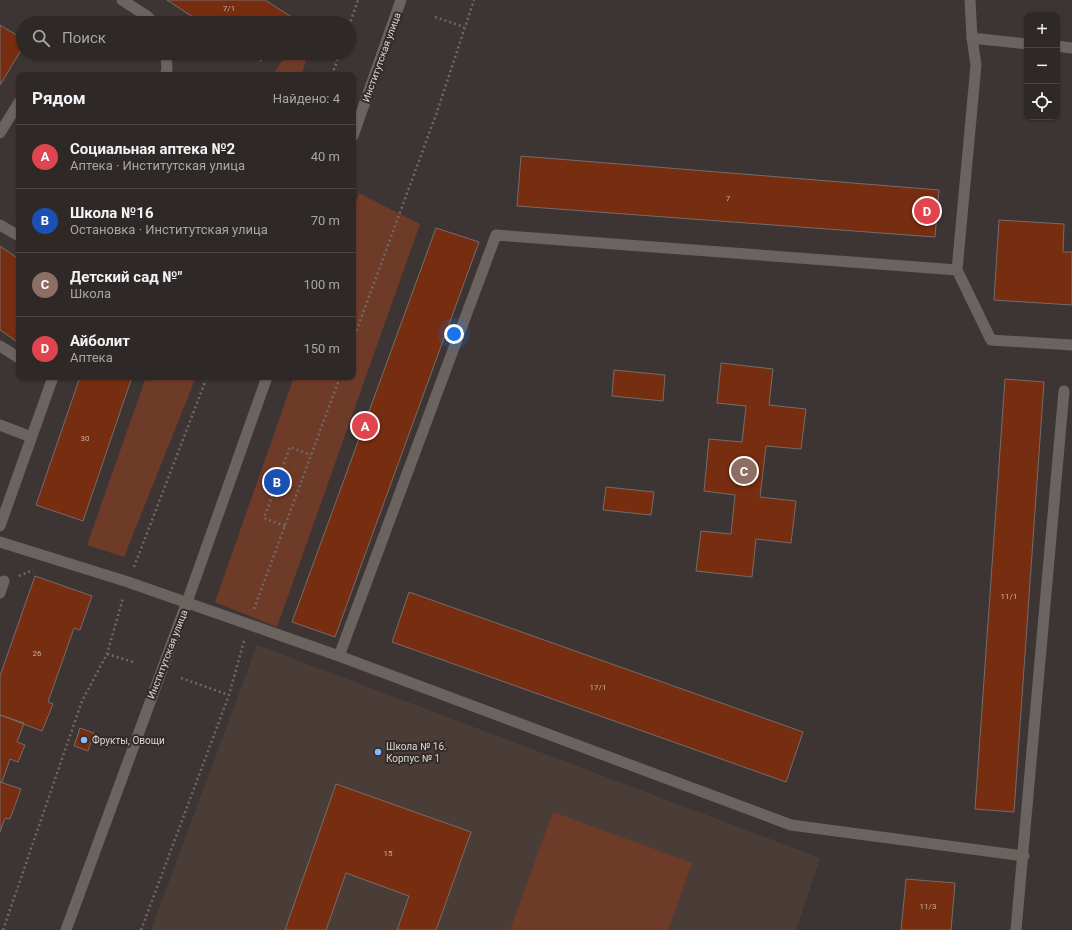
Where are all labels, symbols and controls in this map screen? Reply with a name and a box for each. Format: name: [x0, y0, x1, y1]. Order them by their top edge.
house number: 7/1: [223, 4, 235, 13]
street label: Институтская улица: [360, 11, 403, 103]
map controls: [1024, 12, 1060, 120]
button: +: [1024, 12, 1060, 48]
search box: [16, 16, 356, 60]
icon: search: [30, 27, 52, 49]
text: Поиск: [62, 29, 106, 47]
button: −: [1024, 48, 1060, 84]
button: locate: [1024, 84, 1060, 120]
text: Рядом: [32, 88, 86, 108]
text: Найдено: 4: [273, 91, 340, 106]
text: Социальная аптека №2: [70, 140, 235, 158]
text: A: [41, 149, 49, 164]
text: 40 m: [311, 149, 340, 164]
text: Аптека · Институтская улица: [70, 158, 245, 173]
house number: 7: [726, 194, 731, 203]
pin: D: [914, 196, 940, 226]
text: Школа №16: [70, 204, 154, 222]
text: B: [41, 213, 49, 228]
text: 70 m: [311, 213, 340, 228]
text: Остановка · Институтская улица: [70, 222, 268, 237]
text: Детский сад №": [70, 268, 182, 286]
text: C: [41, 277, 49, 292]
text: 100 m: [303, 277, 340, 292]
text: Школа: [70, 286, 111, 301]
your location: [444, 324, 464, 344]
text: Айболит: [70, 332, 130, 350]
text: D: [41, 341, 49, 356]
text: 150 m: [303, 341, 340, 356]
text: Аптека: [70, 350, 113, 365]
pin: A: [352, 411, 378, 441]
house number: 30: [81, 434, 90, 443]
pin: C: [731, 456, 757, 486]
pin: B: [264, 467, 290, 497]
house number: 11/1: [1001, 592, 1017, 601]
street label: Институтская улица: [145, 608, 189, 700]
house number: 26: [33, 649, 42, 658]
house number: 17/1: [590, 683, 606, 692]
place label: Фрукты, Овощи: [92, 734, 165, 746]
marker: Фрукты, Овощи: [79, 735, 89, 745]
place label: Школа № 16. Корпус № 1: [386, 741, 447, 764]
marker: Школа № 16. Корпус № 1: [373, 747, 383, 757]
house number: 15: [384, 849, 393, 858]
house number: 11/3: [920, 902, 936, 911]

